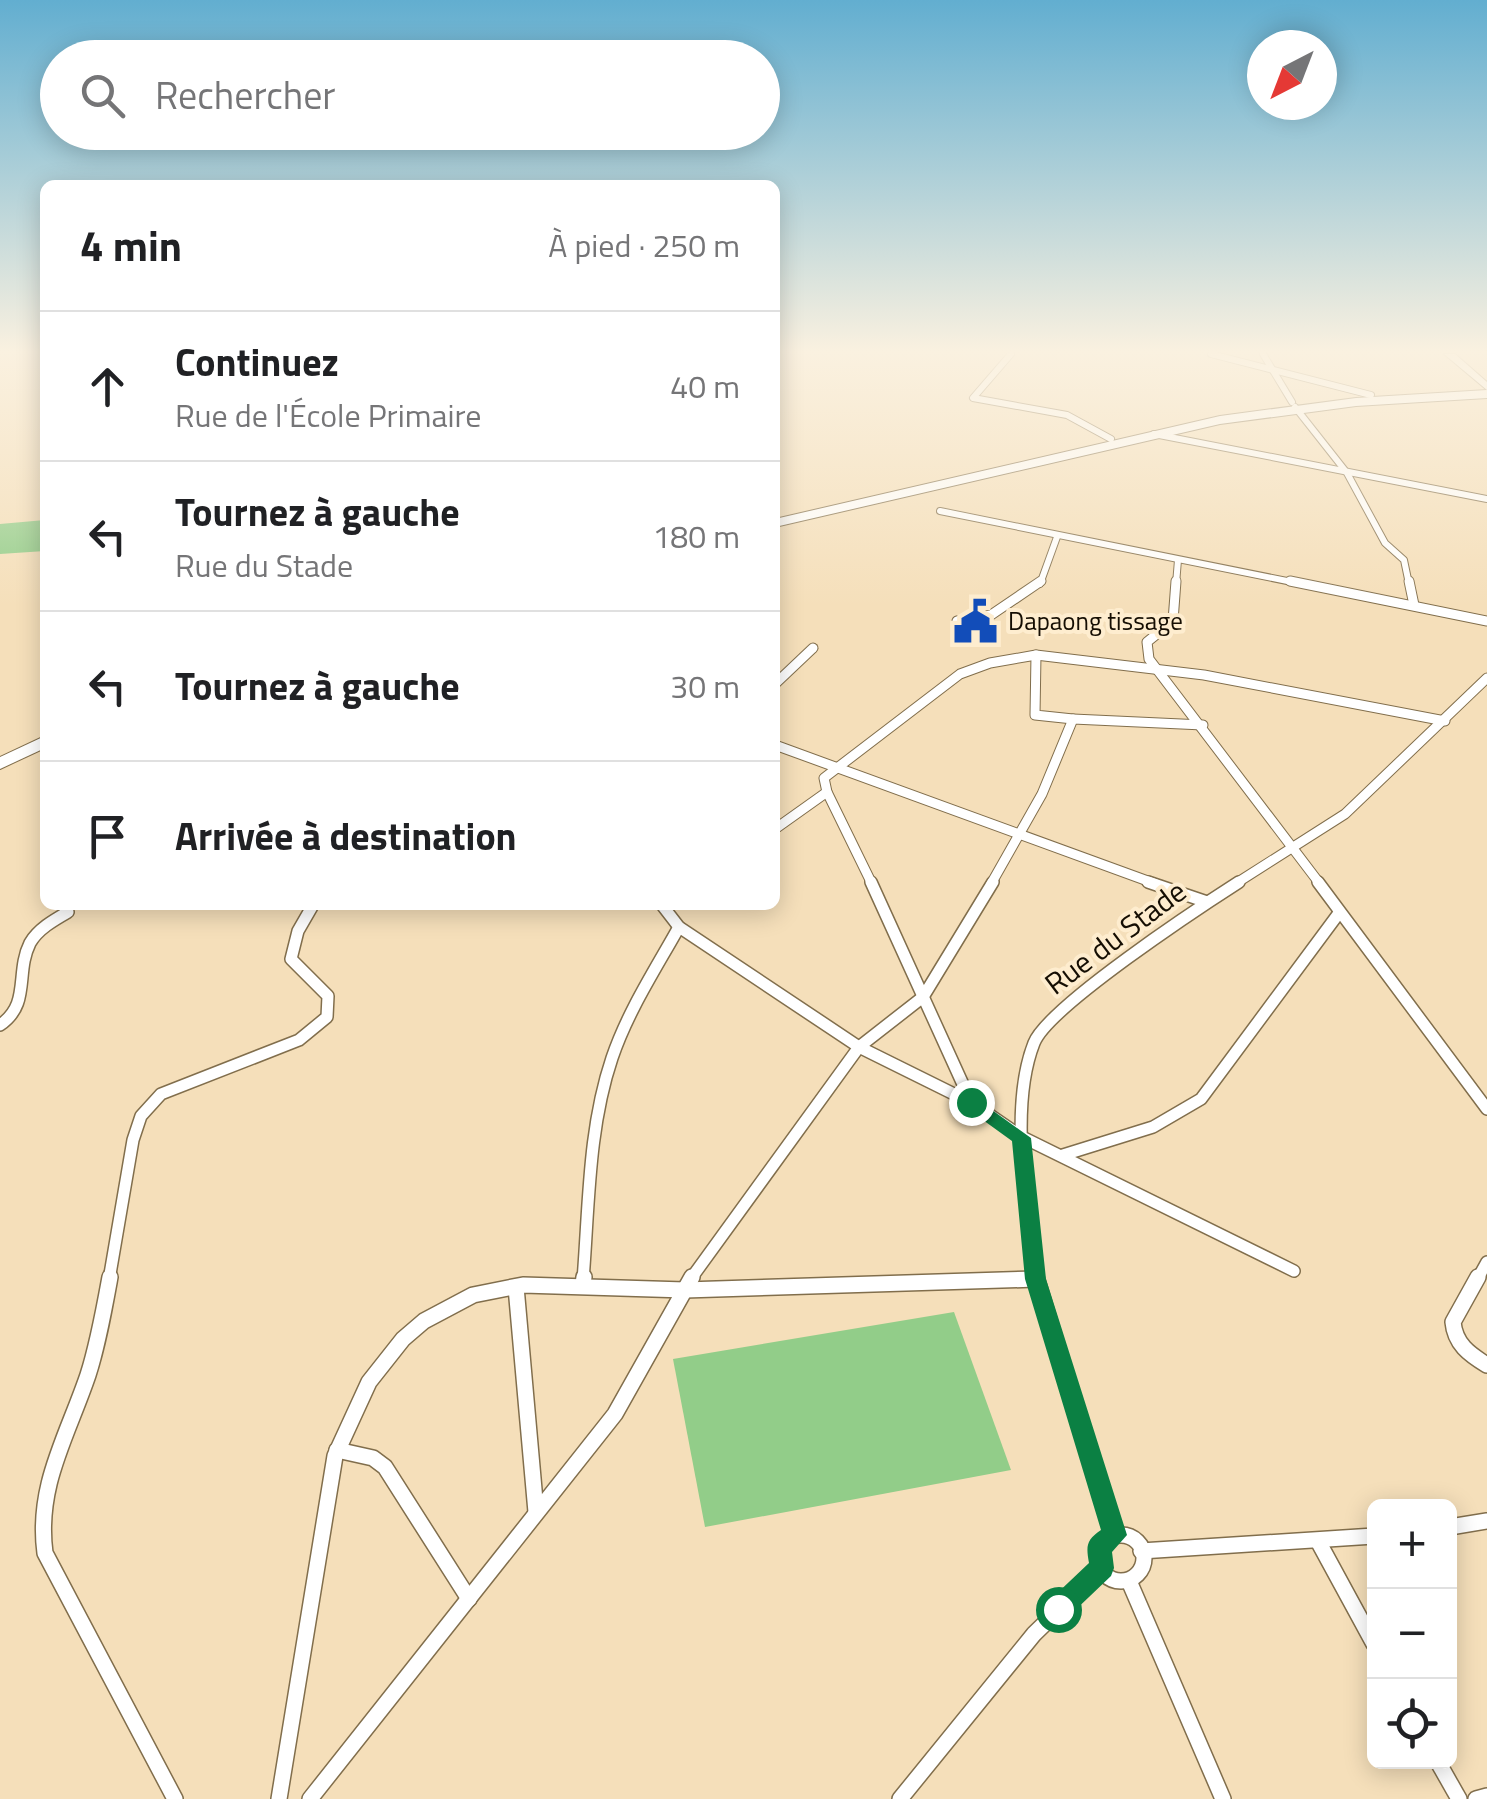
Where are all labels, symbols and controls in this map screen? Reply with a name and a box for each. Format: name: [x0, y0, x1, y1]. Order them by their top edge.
north arrow: [1247, 30, 1337, 120]
search box: [40, 40, 780, 150]
text: Rechercher: [155, 66, 336, 124]
icon: search: [75, 68, 130, 123]
text: 4 min: [80, 213, 182, 277]
text: À pied · 250 m: [548, 221, 740, 269]
text: Continuez: [175, 333, 339, 391]
icon: ahead: [80, 359, 135, 414]
text: 40 m: [670, 362, 740, 410]
text: Rue de l'École Primaire: [175, 391, 481, 439]
text: Tournez à gauche: [175, 483, 460, 541]
icon: left: [80, 509, 135, 564]
text: 180 m: [652, 512, 740, 560]
text: Rue du Stade: [175, 541, 353, 589]
public building icon: Dapaong tissage: [951, 597, 999, 645]
place label: Dapaong tissage: [1008, 602, 1183, 640]
text: Tournez à gauche: [175, 657, 460, 715]
icon: left: [80, 659, 135, 714]
text: 30 m: [670, 662, 740, 710]
text: Arrivée à destination: [175, 807, 517, 865]
icon: arrive: [80, 809, 135, 864]
street label: Rue du Stade: [1034, 868, 1196, 1006]
route end: [949, 1080, 995, 1126]
map controls: [1367, 1499, 1457, 1769]
button: +: [1367, 1499, 1457, 1589]
route start: [1036, 1587, 1082, 1633]
button: −: [1367, 1589, 1457, 1679]
button: locate: [1367, 1679, 1457, 1769]

